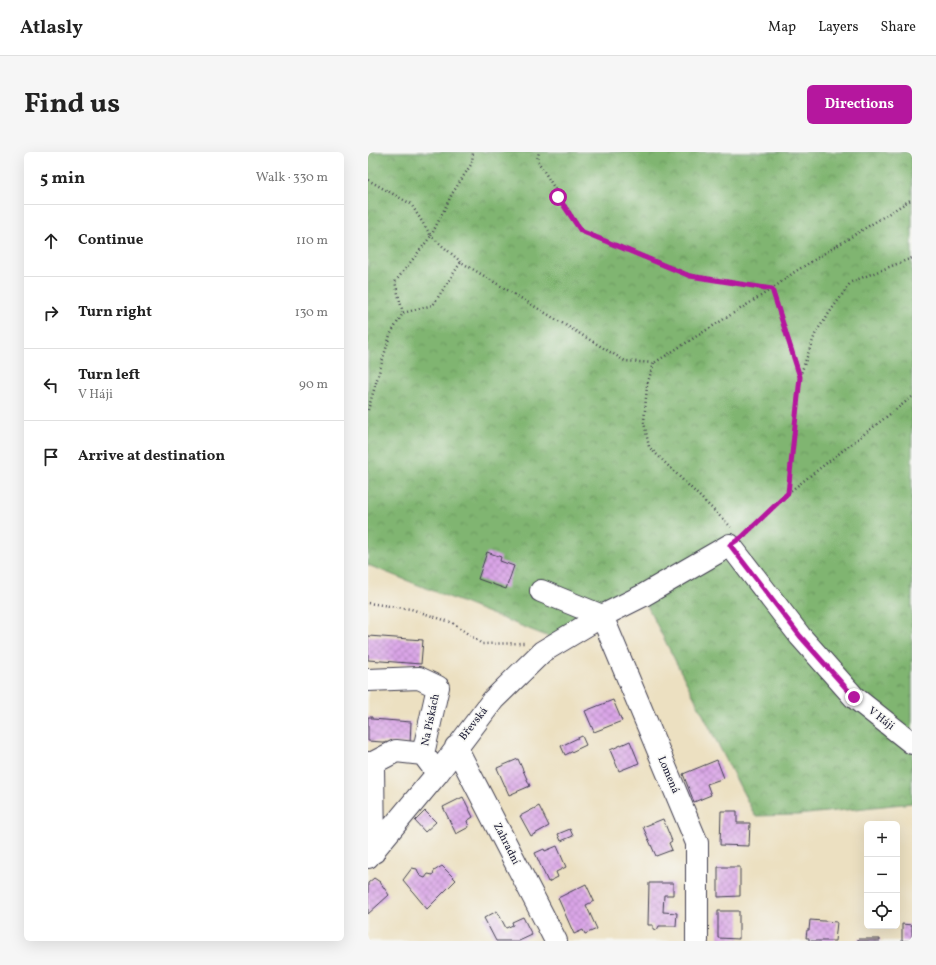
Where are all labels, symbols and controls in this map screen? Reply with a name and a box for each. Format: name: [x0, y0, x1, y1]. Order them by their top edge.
text: Atlasly: [20, 15, 83, 41]
text: Map: [768, 18, 796, 37]
text: Layers: [818, 18, 858, 37]
text: Share: [880, 18, 916, 37]
text: Find us: [24, 85, 120, 124]
button: Directions: [807, 85, 912, 124]
text: 5 min: [40, 167, 85, 190]
text: Walk · 330 m: [256, 169, 328, 187]
route start: [549, 188, 567, 206]
icon: ahead: [40, 230, 62, 252]
text: Continue: [78, 230, 143, 251]
text: 110 m: [296, 232, 328, 250]
icon: right: [40, 302, 62, 324]
text: Turn right: [78, 302, 152, 323]
text: 130 m: [295, 304, 328, 322]
text: Turn left: [78, 365, 140, 386]
icon: left: [40, 374, 62, 396]
text: 90 m: [299, 376, 328, 394]
text: V Háji: [78, 386, 113, 404]
icon: arrive: [40, 446, 62, 468]
text: Arrive at destination: [78, 446, 225, 467]
route end: [845, 688, 863, 706]
street label: Na Pískách: [418, 692, 444, 747]
street label: Břevská: [456, 704, 492, 744]
street label: V Háji: [865, 704, 897, 734]
street label: Lomená: [653, 754, 683, 796]
street label: Zahradní: [489, 820, 523, 868]
map controls: [864, 821, 900, 929]
button: +: [864, 821, 900, 857]
button: −: [864, 857, 900, 893]
button: locate: [864, 893, 900, 929]

